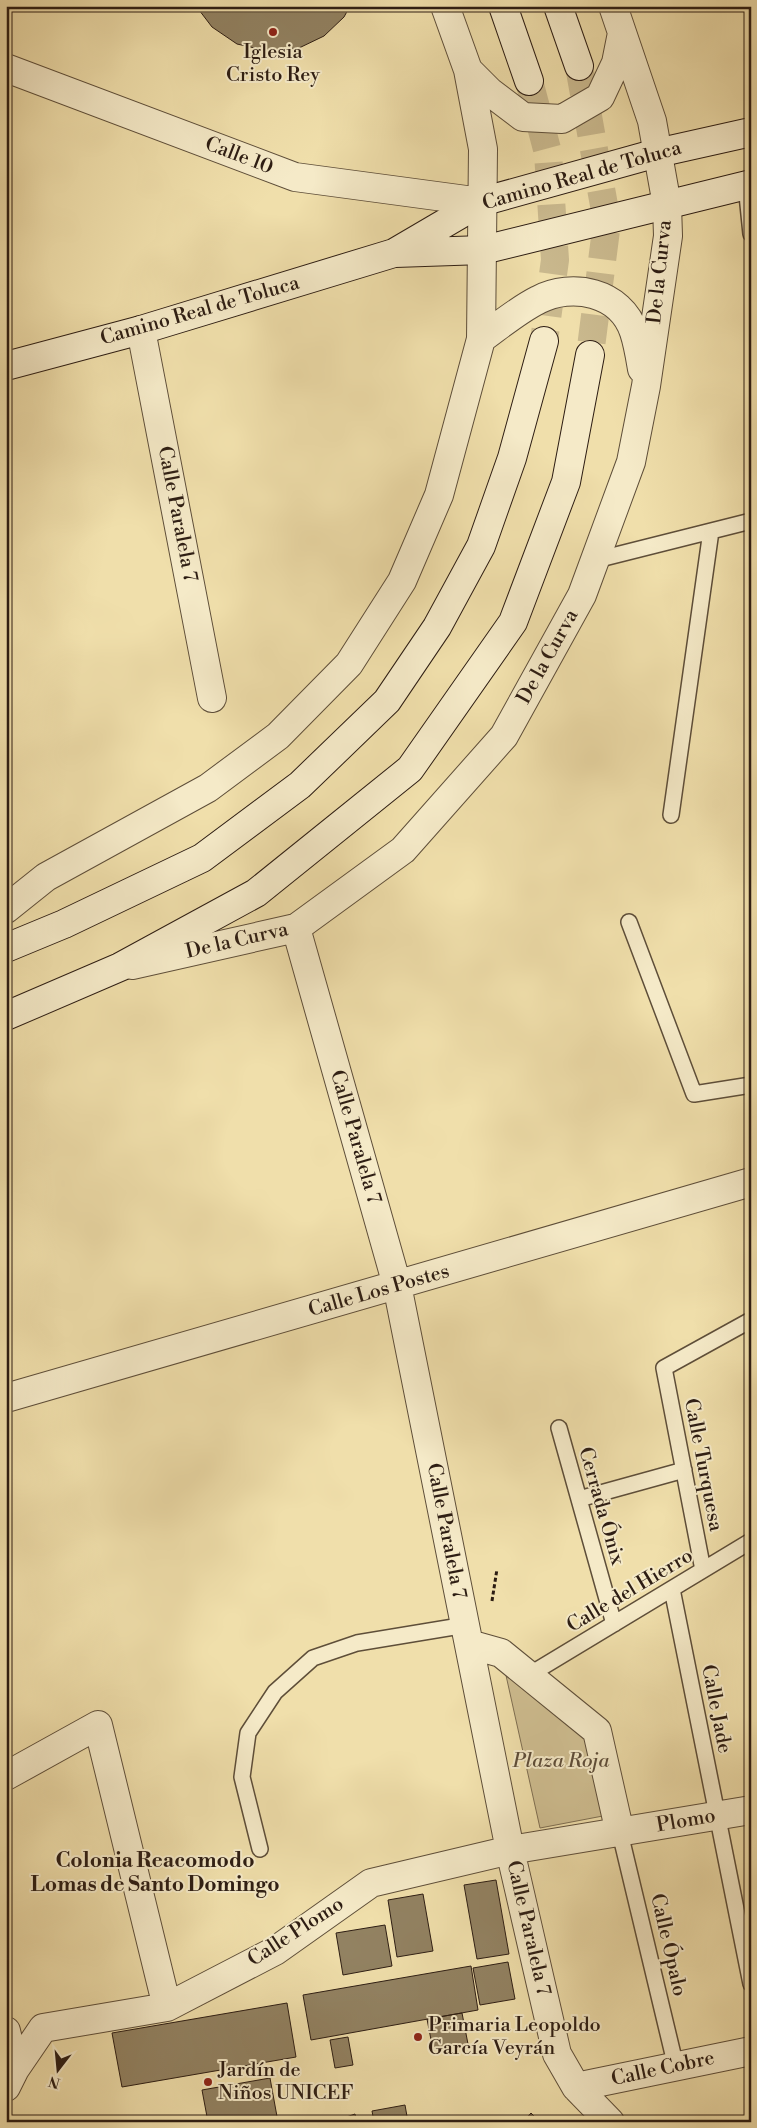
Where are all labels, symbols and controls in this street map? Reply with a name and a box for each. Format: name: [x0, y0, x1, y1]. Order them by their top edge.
marker: Iglesia Cristo Rey: [267, 26, 279, 38]
place label: Iglesia Cristo Rey: [226, 40, 320, 88]
street label: Calle 10: [201, 132, 277, 180]
street label: Camino Real de Toluca: [480, 135, 685, 216]
street label: De la Curva: [642, 218, 678, 325]
street label: Camino Real de Toluca: [98, 270, 303, 351]
street label: Calle Paralela 7: [152, 444, 202, 584]
street label: De la Curva: [512, 604, 585, 709]
street label: De la Curva: [183, 917, 292, 965]
street label: Calle Paralela 7: [324, 1067, 386, 1207]
street label: Calle Los Postes: [306, 1259, 452, 1323]
street label: Calle Turquesa: [678, 1396, 728, 1534]
street label: Cerrada Ónix: [572, 1444, 631, 1569]
street label: Calle Paralela 7: [421, 1461, 471, 1601]
street label: Calle del Hierro: [562, 1544, 698, 1638]
street label: Calle Jade: [695, 1662, 737, 1756]
park label: Plaza Roja: [512, 1749, 610, 1774]
street label: Plomo: [654, 1804, 718, 1838]
district label: Colonia Reacomodo Lomas de Santo Domingo: [31, 1848, 280, 1898]
street label: Calle Paralela 7: [500, 1858, 556, 1998]
street label: Calle Ópalo: [644, 1891, 693, 1999]
street label: Calle Plomo: [243, 1892, 349, 1972]
place label: Primaria Leopoldo García Veyrán: [428, 2013, 601, 2061]
marker: Primaria Leopoldo García Veyrán: [412, 2031, 424, 2043]
north arrow: [32, 2046, 82, 2096]
street label: Calle Cobre: [609, 2046, 717, 2092]
place label: Jardín de Niños UNICEF: [217, 2058, 353, 2106]
text: N: [47, 2071, 62, 2092]
marker: Jardín de Niños UNICEF: [202, 2076, 214, 2088]

